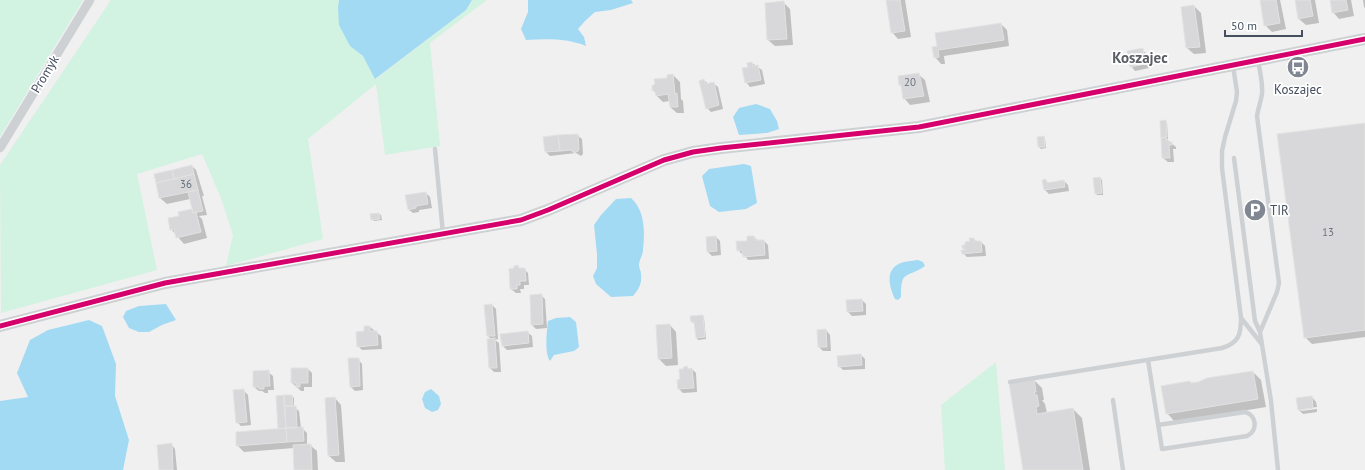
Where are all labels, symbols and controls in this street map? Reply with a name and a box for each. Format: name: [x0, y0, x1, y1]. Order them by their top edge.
scale bar: [1225, 12, 1302, 38]
text: 50 m: [1231, 18, 1257, 33]
district label: Koszajec: [1112, 48, 1168, 67]
street label: Promyk: [27, 51, 63, 96]
bus stop icon: Koszajec: [1285, 54, 1311, 80]
house number: 20: [904, 75, 916, 89]
place label: Koszajec: [1274, 81, 1322, 98]
house number: 36: [180, 177, 192, 191]
parking icon: TIR: [1242, 197, 1268, 223]
place label: TIR: [1270, 202, 1289, 219]
house number: 13: [1322, 225, 1334, 239]

